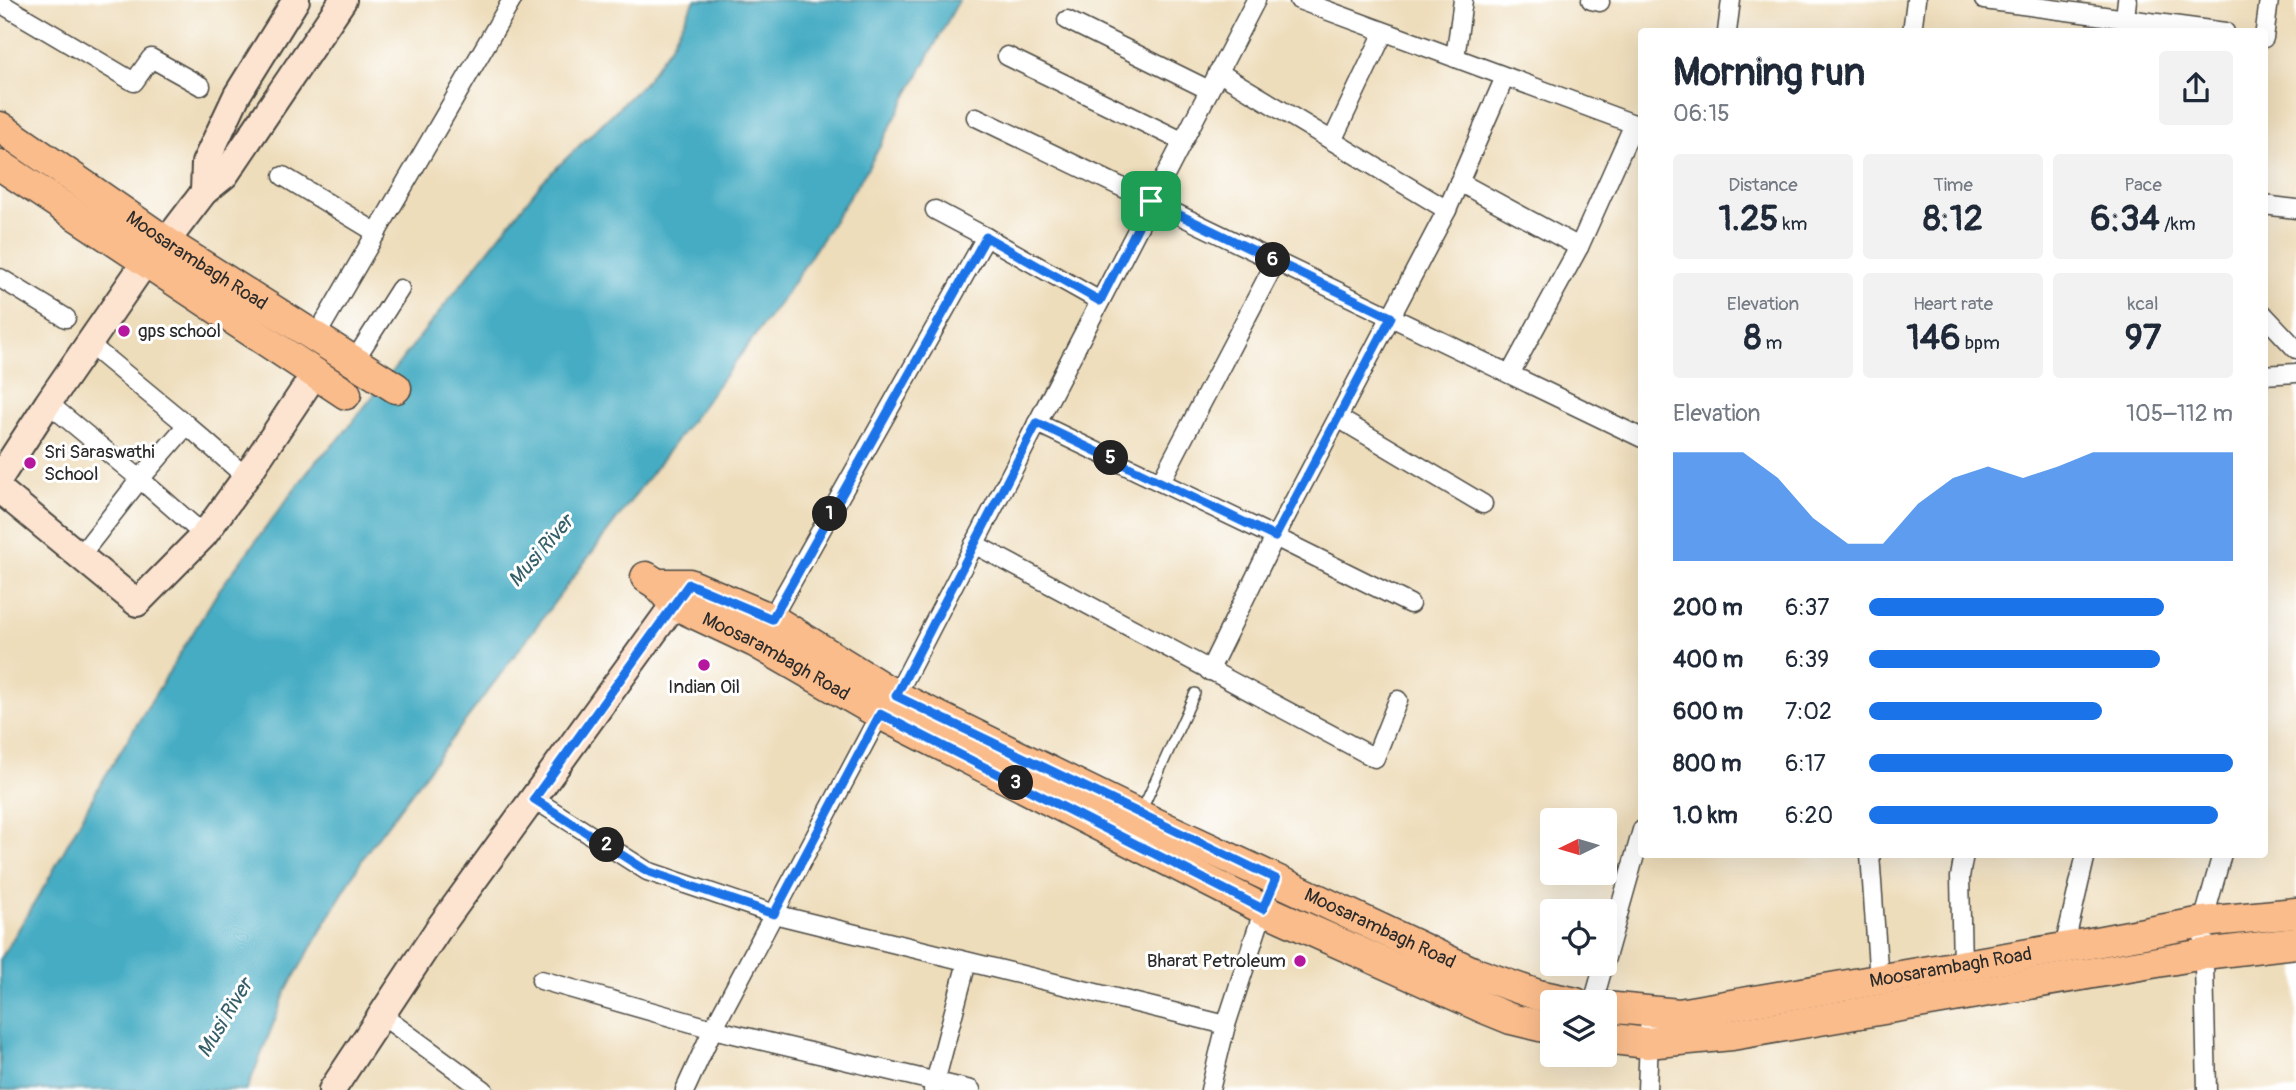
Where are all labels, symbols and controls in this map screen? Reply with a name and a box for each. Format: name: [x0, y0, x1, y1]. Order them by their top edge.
text: Morning run: [1673, 49, 1865, 97]
button: share: [2159, 51, 2233, 125]
text: 06:15: [1673, 99, 1730, 128]
pin: [1121, 171, 1181, 231]
text: Distance: [1728, 173, 1798, 197]
text: Time: [1933, 173, 1973, 197]
text: Pace: [2124, 173, 2162, 197]
icon: arrive: [1132, 182, 1170, 220]
text: 1.25: [1719, 197, 1778, 241]
text: 8:12: [1923, 197, 1983, 241]
text: 6:34: [2090, 197, 2160, 241]
street label: Moosarambagh Road: [121, 206, 272, 316]
text: km: [1778, 212, 1807, 236]
text: /km: [2160, 212, 2196, 236]
pin: 6: [1256, 243, 1290, 278]
text: 6: [1267, 247, 1278, 271]
text: Elevation: [1727, 292, 1799, 316]
text: Heart rate: [1913, 292, 1993, 316]
text: kcal: [2128, 292, 2158, 316]
text: 8: [1744, 316, 1761, 360]
text: 146: [1906, 316, 1961, 360]
text: 97: [2125, 316, 2161, 360]
place label: gps school: [138, 319, 221, 343]
marker: gps school: [116, 323, 132, 339]
text: m: [1761, 331, 1782, 355]
text: bpm: [1961, 331, 2000, 355]
text: Elevation: [1673, 399, 1761, 428]
text: 105–112 m: [2126, 399, 2233, 428]
place label: Sri Saraswathi School: [44, 440, 155, 486]
pin: 5: [1094, 440, 1128, 476]
text: 5: [1105, 445, 1116, 469]
marker: Sri Saraswathi School: [22, 455, 38, 471]
pin: 1: [812, 496, 848, 532]
text: 1: [826, 501, 833, 525]
water label: Musi River: [502, 507, 581, 593]
text: 200 m: [1673, 593, 1743, 622]
text: 6:37: [1785, 593, 1830, 622]
street label: Moosarambagh Road: [698, 607, 854, 706]
text: 400 m: [1673, 645, 1743, 674]
text: 6:39: [1785, 645, 1829, 674]
marker: Indian Oil: [696, 657, 712, 673]
place label: Indian Oil: [668, 675, 740, 699]
text: 600 m: [1673, 697, 1743, 726]
text: 7:02: [1785, 697, 1832, 726]
text: 800 m: [1673, 749, 1741, 778]
text: 6:17: [1785, 749, 1826, 778]
pin: 3: [998, 766, 1034, 800]
text: 3: [1010, 770, 1021, 794]
text: 1.0 km: [1673, 801, 1738, 830]
text: 6:20: [1785, 801, 1833, 830]
north arrow: [1540, 808, 1617, 886]
map controls: [1540, 808, 1617, 1067]
pin: 2: [590, 828, 624, 862]
text: 2: [601, 832, 612, 856]
street label: Moosarambagh Road: [1301, 883, 1459, 974]
button: locate: [1540, 899, 1617, 976]
street label: Moosarambagh Road: [1868, 942, 2034, 993]
place label: Bharat Petroleum: [1147, 949, 1286, 973]
marker: Bharat Petroleum: [1292, 953, 1308, 969]
water label: Musi River: [191, 972, 260, 1062]
button: layers: [1540, 990, 1617, 1067]

